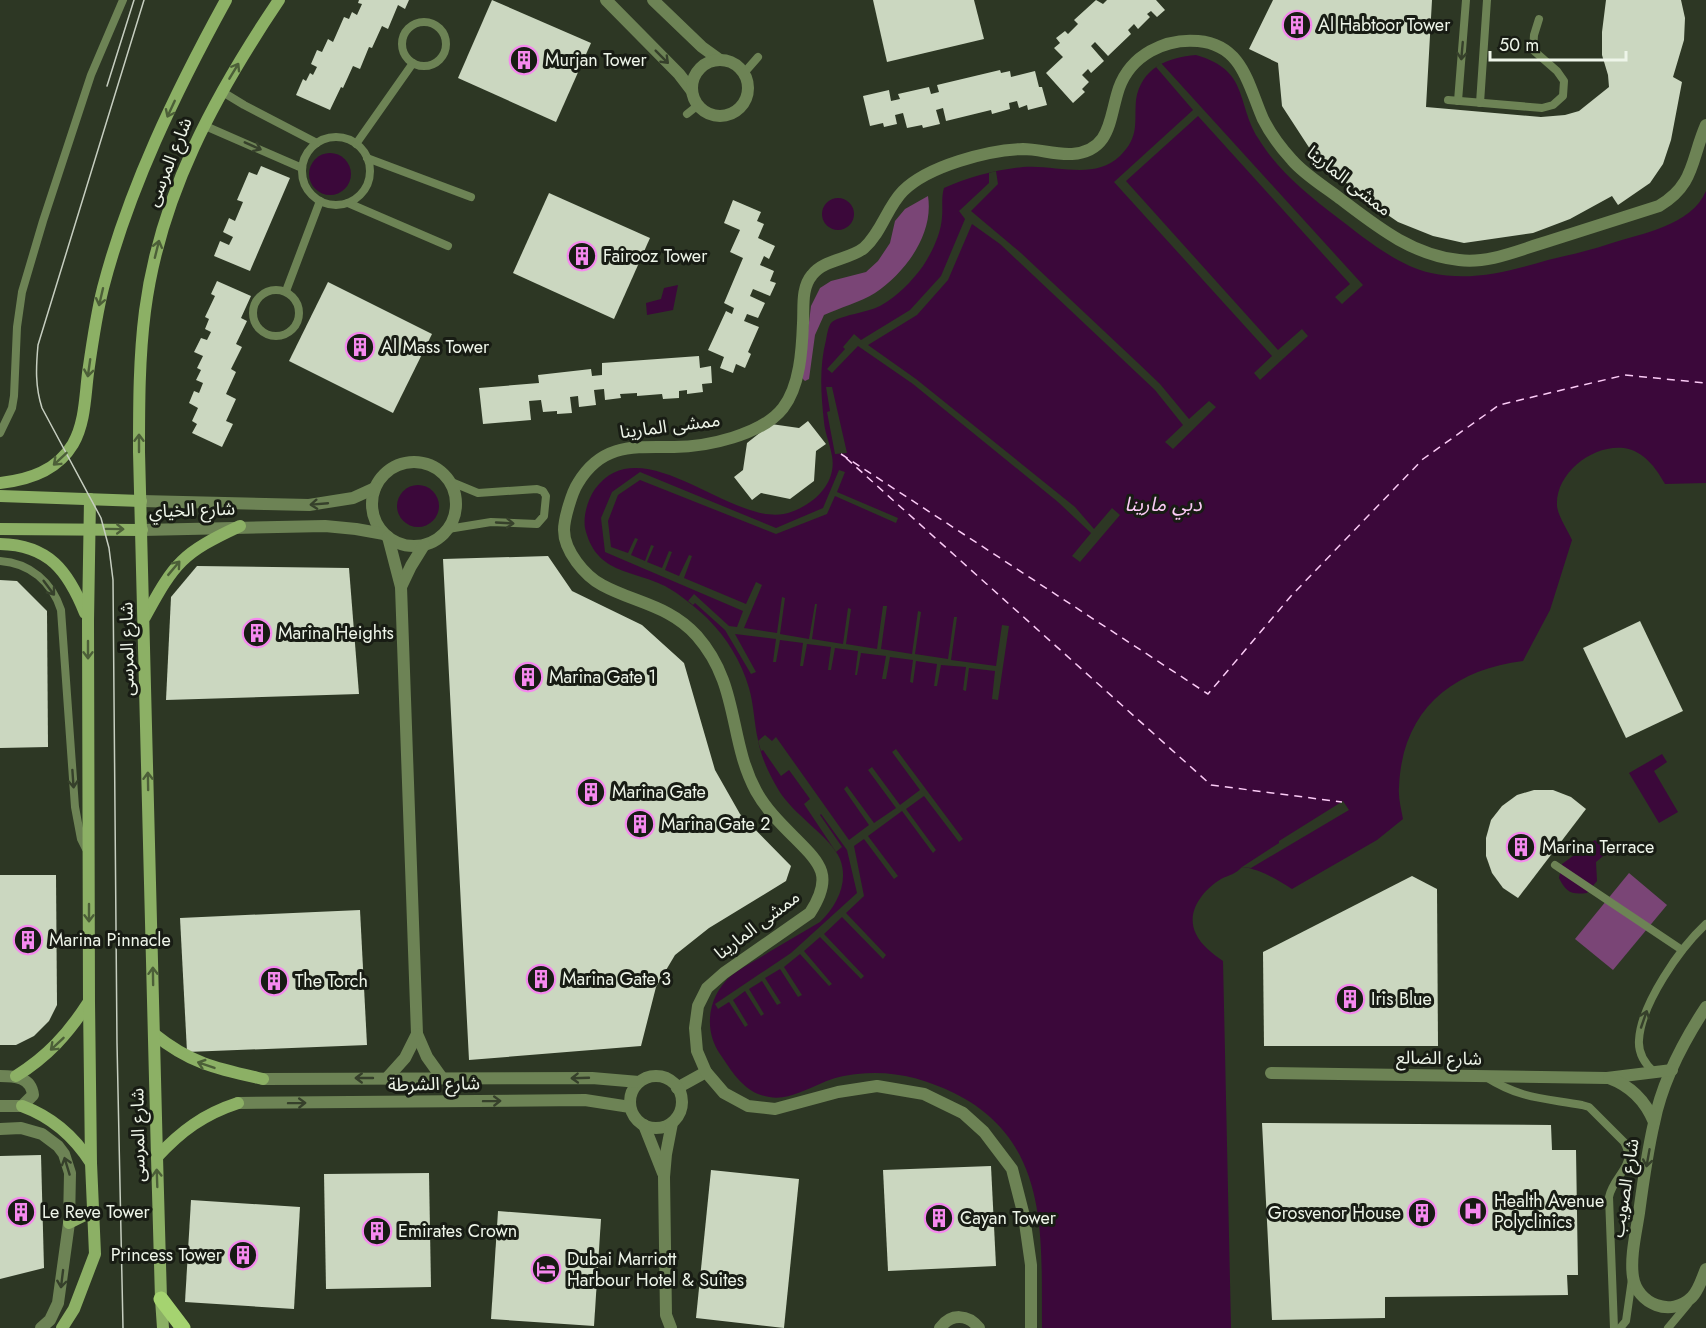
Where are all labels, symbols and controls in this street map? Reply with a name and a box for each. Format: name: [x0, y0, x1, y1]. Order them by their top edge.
building icon: Al Habtoor Tower: [1281, 9, 1313, 41]
place label: Al Habtoor Tower: [1318, 12, 1451, 38]
scale bar: [1490, 24, 1626, 62]
text: 50 m: [1499, 32, 1539, 58]
one-way arrow: [1456, 40, 1467, 60]
building icon: Murjan Tower: [508, 44, 540, 76]
place label: Murjan Tower: [545, 47, 648, 73]
one-way arrow: [654, 49, 669, 64]
one-way arrow: [227, 62, 240, 79]
one-way arrow: [165, 99, 176, 117]
street label: شارع المرسى: [139, 114, 200, 211]
one-way arrow: [243, 140, 261, 152]
street label: ممشى المارينا: [1301, 140, 1397, 222]
one-way arrow: [152, 240, 164, 259]
building icon: Fairooz Tower: [566, 240, 598, 272]
place label: Fairooz Tower: [603, 243, 708, 269]
one-way arrow: [95, 287, 107, 306]
building icon: Al Mass Tower: [344, 331, 376, 363]
place label: Al Mass Tower: [381, 334, 490, 360]
one-way arrow: [84, 357, 95, 377]
street label: ممشى المارينا: [618, 407, 722, 445]
one-way arrow: [133, 433, 145, 453]
one-way arrow: [53, 452, 68, 466]
water label: دبي مارينا: [1124, 490, 1202, 520]
street label: شارع الخياي: [148, 495, 236, 526]
one-way arrow: [310, 499, 330, 510]
one-way arrow: [495, 518, 515, 529]
one-way arrow: [105, 524, 125, 535]
one-way arrow: [168, 560, 181, 576]
one-way arrow: [43, 579, 56, 595]
street label: شارع المرسى: [113, 602, 142, 696]
building icon: Marina Heights: [241, 617, 273, 649]
place label: Marina Heights: [278, 620, 394, 646]
one-way arrow: [82, 640, 94, 660]
building icon: Marina Gate 1: [512, 661, 544, 693]
place label: Marina Gate 1: [549, 664, 656, 690]
one-way arrow: [68, 768, 79, 788]
one-way arrow: [142, 771, 154, 791]
building icon: Marina Gate: [575, 776, 607, 808]
place label: Marina Gate: [612, 779, 706, 805]
building icon: Marina Gate 2: [624, 808, 656, 840]
place label: Marina Gate 2: [661, 811, 770, 837]
building icon: Marina Terrace: [1505, 831, 1537, 863]
place label: Marina Terrace: [1542, 834, 1654, 860]
street label: ممشى المارينا: [709, 884, 805, 966]
one-way arrow: [83, 903, 95, 923]
building icon: Marina Pinnacle: [12, 924, 44, 956]
place label: Marina Pinnacle: [49, 927, 171, 953]
building icon: Marina Gate 3: [525, 963, 557, 995]
building icon: The Torch: [258, 965, 290, 997]
one-way arrow: [147, 966, 158, 986]
place label: Marina Gate 3: [562, 966, 671, 992]
place label: The Torch: [295, 968, 368, 994]
building icon: Iris Blue: [1334, 983, 1366, 1015]
place label: Iris Blue: [1371, 986, 1432, 1012]
one-way arrow: [1640, 1010, 1651, 1029]
one-way arrow: [50, 1037, 65, 1051]
street label: شارع الضالع: [1396, 1044, 1482, 1073]
one-way arrow: [197, 1059, 216, 1070]
street label: شارع الشرطة: [388, 1070, 480, 1099]
one-way arrow: [355, 1072, 375, 1084]
one-way arrow: [571, 1072, 591, 1084]
street label: شارع المرسى: [124, 1088, 153, 1182]
one-way arrow: [481, 1095, 501, 1107]
one-way arrow: [286, 1097, 306, 1109]
street label: شارع الصويب: [1604, 1137, 1647, 1240]
one-way arrow: [1642, 1148, 1653, 1168]
one-way arrow: [61, 1156, 72, 1175]
one-way arrow: [152, 1168, 163, 1188]
place label: Health Avenue Polyclinics: [1494, 1188, 1604, 1235]
hospital icon: Health Avenue Polyclinics: [1457, 1195, 1489, 1227]
building icon: Le Reve Tower: [5, 1196, 37, 1228]
building icon: Grosvenor House: [1406, 1197, 1438, 1229]
place label: Le Reve Tower: [42, 1199, 151, 1225]
place label: Grosvenor House: [1268, 1200, 1401, 1226]
building icon: Cayan Tower: [923, 1202, 955, 1234]
place label: Cayan Tower: [960, 1205, 1057, 1231]
building icon: Emirates Crown: [361, 1215, 393, 1247]
place label: Emirates Crown: [398, 1218, 517, 1244]
building icon: Princess Tower: [227, 1239, 259, 1271]
place label: Princess Tower: [111, 1242, 223, 1268]
place label: Dubai Marriott Harbour Hotel & Suites: [567, 1246, 744, 1293]
hotel icon: Dubai Marriott Harbour Hotel & Suites: [530, 1253, 562, 1285]
one-way arrow: [56, 1268, 67, 1288]

